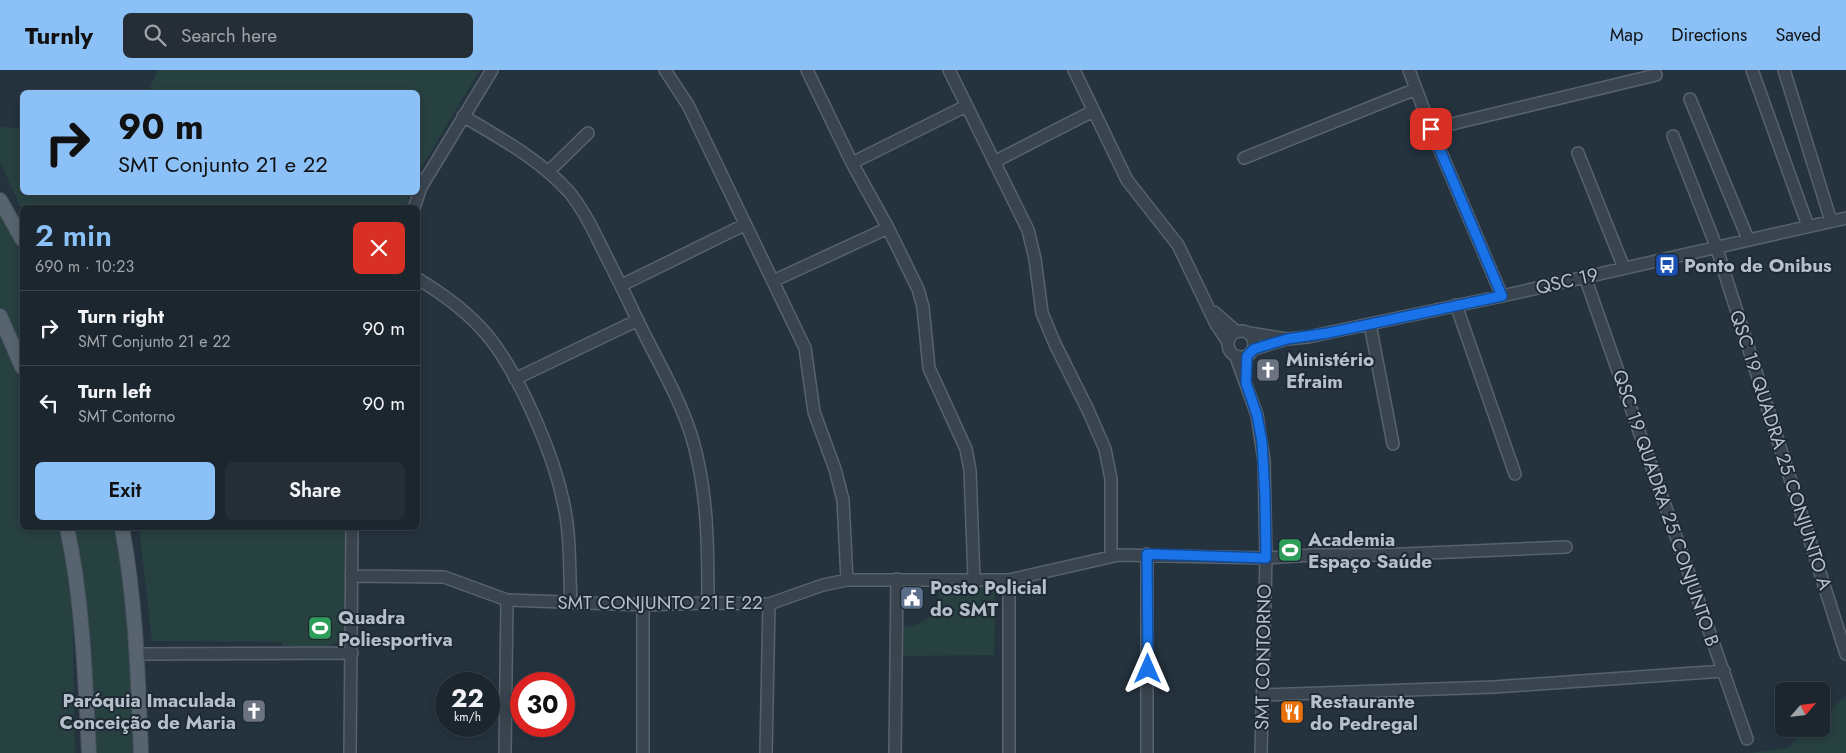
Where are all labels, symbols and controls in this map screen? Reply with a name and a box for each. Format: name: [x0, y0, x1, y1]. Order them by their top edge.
search box: [123, 13, 473, 58]
text: Turnly: [25, 18, 93, 53]
icon: search: [141, 21, 169, 49]
text: Search here: [181, 22, 277, 49]
text: Map: [1610, 22, 1643, 48]
text: Directions: [1671, 22, 1747, 48]
text: Saved: [1775, 22, 1821, 48]
text: 90 m: [118, 102, 204, 152]
pin: [1410, 108, 1452, 150]
icon: right: [35, 110, 100, 175]
icon: arrive: [1417, 115, 1445, 143]
text: SMT Conjunto 21 e 22: [118, 148, 328, 180]
text: 2 min: [35, 214, 112, 257]
button: close: [353, 222, 405, 274]
bus stop icon: Ponto de Onibus: [1654, 252, 1680, 278]
place label: Ponto de Onibus: [1684, 252, 1832, 279]
text: 690 m · 10:23: [35, 255, 134, 278]
street label: QSC 19: [1533, 261, 1601, 301]
text: Turn right: [78, 303, 164, 330]
street label: QSC 19 QUADRA 25 CONJUNTO A: [1723, 307, 1839, 594]
icon: right: [35, 314, 63, 342]
text: 90 m: [362, 315, 405, 342]
text: SMT Conjunto 21 e 22: [78, 330, 231, 353]
place label: Ministério Efraim: [1286, 346, 1374, 395]
church icon: Ministério Efraim: [1255, 357, 1281, 383]
street label: QSC 19 QUADRA 25 CONJUNTO B: [1606, 366, 1726, 650]
text: Turn left: [78, 378, 151, 405]
icon: left: [35, 389, 63, 417]
text: 90 m: [362, 390, 405, 417]
text: SMT Contorno: [78, 405, 175, 428]
button: Exit: [35, 462, 215, 520]
button: Share: [225, 462, 405, 520]
place label: Academia Espaço Saúde: [1307, 526, 1432, 575]
sports icon: Academia Espaço Saúde: [1277, 537, 1303, 563]
place label: Posto Policial do SMT: [930, 574, 1047, 623]
street label: SMT CONTORNO: [1248, 584, 1278, 730]
public building icon: Posto Policial do SMT: [899, 585, 925, 611]
street label: SMT CONJUNTO 21 E 22: [557, 589, 763, 616]
place label: Quadra Poliesportiva: [338, 604, 453, 653]
sports icon: Quadra Poliesportiva: [307, 615, 333, 641]
position arrow: [1121, 642, 1173, 694]
speed limit sign: 30: [510, 672, 575, 737]
text: 22: [451, 680, 484, 716]
north arrow: [1775, 682, 1830, 738]
map controls: [1775, 682, 1830, 737]
place label: Paróquia Imaculada Conceição de Maria: [60, 687, 236, 736]
place label: Restaurante do Pedregal: [1310, 688, 1418, 737]
church icon: Paróquia Imaculada Conceição de Maria: [241, 698, 267, 724]
restaurant icon: Restaurante do Pedregal: [1279, 699, 1305, 725]
text: km/h: [454, 708, 481, 726]

